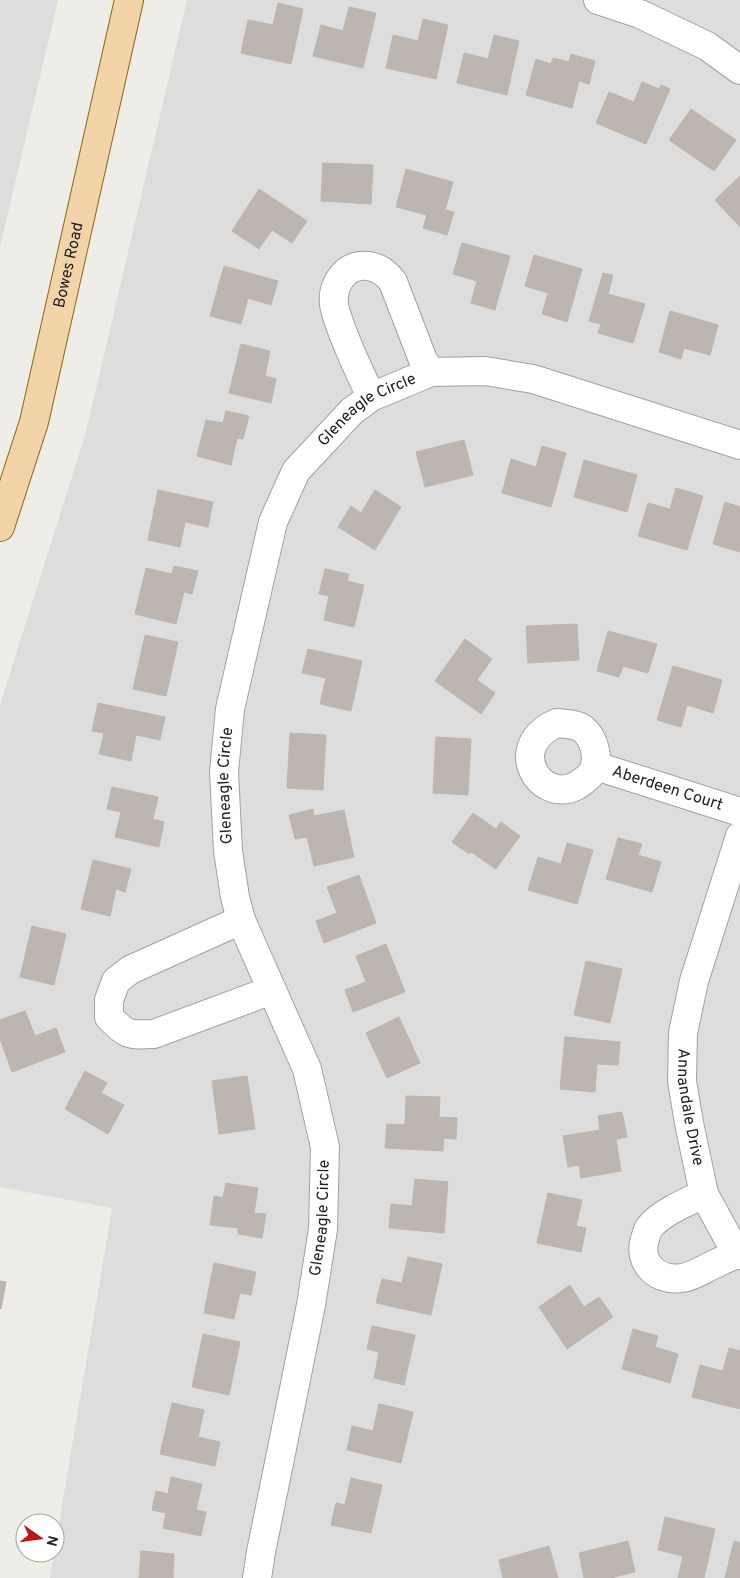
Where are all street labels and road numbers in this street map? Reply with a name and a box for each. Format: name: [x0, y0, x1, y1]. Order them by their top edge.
street label: Bowes Road: [50, 220, 89, 310]
street label: Gleneagle Circle: [314, 369, 419, 451]
street label: Gleneagle Circle: [214, 726, 238, 845]
street label: Aberdeen Court: [610, 762, 725, 816]
street label: Annandale Drive: [672, 1048, 708, 1168]
street label: Gleneagle Circle: [306, 1159, 335, 1278]

